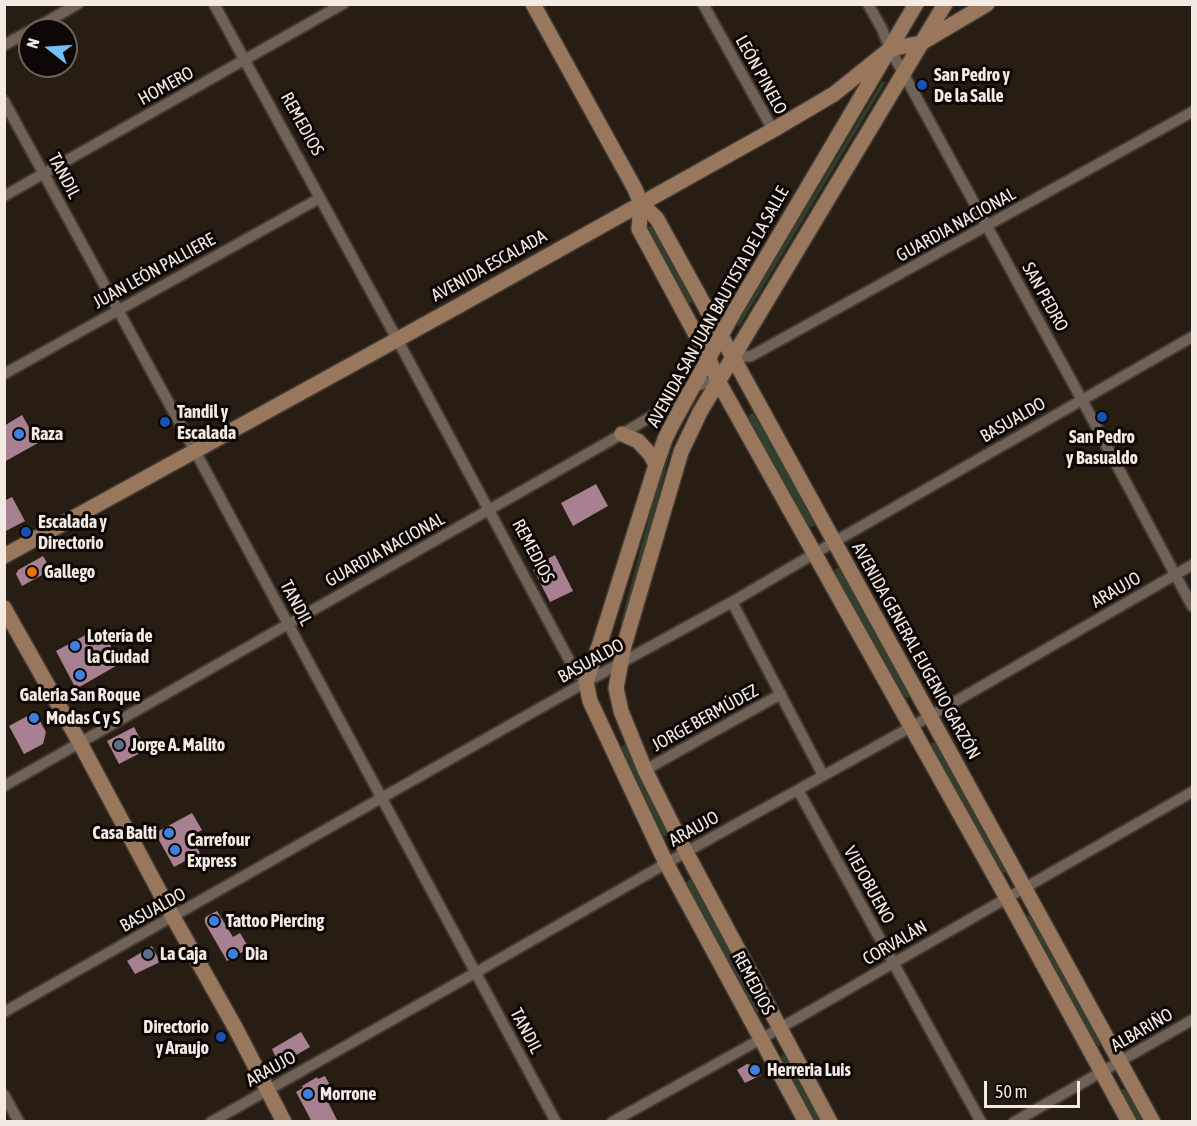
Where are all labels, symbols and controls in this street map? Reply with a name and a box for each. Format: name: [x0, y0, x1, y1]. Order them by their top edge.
north arrow: [18, 18, 78, 78]
street label: LEÓN PINELO: [730, 32, 792, 118]
text: N: [23, 36, 43, 50]
street label: HOMERO: [135, 62, 197, 110]
place label: San Pedro y De la Salle: [934, 64, 1010, 106]
marker: San Pedro y De la Salle: [915, 78, 929, 92]
street label: REMEDIOS: [276, 89, 328, 159]
street label: TANDIL: [43, 150, 85, 202]
street label: AVENIDA SAN JUAN BAUTISTA DE LA SALLE: [643, 183, 793, 431]
street label: GUARDIA NACIONAL: [893, 183, 1019, 267]
street label: AVENIDA ESCALADA: [428, 225, 550, 307]
street label: JUAN LEÓN PALLIERE: [89, 229, 219, 313]
street label: SAN PEDRO: [1017, 259, 1073, 335]
street label: BASUALDO: [976, 393, 1050, 447]
place label: Tandil y Escalada: [177, 401, 236, 444]
marker: San Pedro y Basualdo: [1095, 410, 1109, 424]
marker: Tandil y Escalada: [158, 415, 172, 429]
place label: Raza: [31, 423, 63, 445]
place label: San Pedro y Basualdo: [1066, 426, 1138, 468]
marker: Raza: [12, 427, 26, 441]
street label: GUARDIA NACIONAL: [322, 508, 448, 592]
place label: Escalada y Directorio: [38, 511, 107, 554]
street label: REMEDIOS: [507, 515, 559, 587]
marker: Escalada y Directorio: [19, 525, 33, 539]
street label: AVENIDA GENERAL EUGENIO GARZÓN: [847, 539, 985, 763]
place label: Gallego: [44, 561, 95, 583]
marker: Gallego: [25, 565, 39, 579]
street label: ARAUJO: [1087, 567, 1145, 613]
street label: TANDIL: [275, 577, 317, 629]
place label: Lotería de la Ciudad: [87, 625, 153, 668]
street label: BASUALDO: [554, 634, 628, 688]
marker: Lotería de la Ciudad: [68, 639, 82, 653]
marker: Galeria San Roque: [73, 668, 87, 682]
street label: JORGE BERMÚDEZ: [648, 680, 762, 756]
place label: Galeria San Roque: [20, 684, 140, 706]
place label: Modas C y S: [46, 707, 120, 729]
marker: Modas C y S: [27, 711, 41, 725]
place label: Jorge A. Malito: [131, 734, 225, 756]
marker: Jorge A. Malito: [112, 738, 126, 752]
street label: ARAUJO: [665, 807, 723, 851]
place label: Casa Balti: [92, 822, 157, 844]
marker: Casa Balti: [162, 826, 176, 840]
place label: Carrefour Express: [187, 829, 250, 872]
street label: VIEJOBUENO: [839, 842, 899, 928]
marker: Carrefour Express: [168, 843, 182, 857]
street label: BASUALDO: [116, 883, 190, 937]
place label: Tattoo Piercing: [226, 910, 324, 932]
marker: Tattoo Piercing: [207, 914, 221, 928]
street label: CORVALÁN: [859, 916, 931, 970]
place label: La Caja: [160, 943, 207, 965]
place label: Dia: [245, 943, 268, 965]
marker: La Caja: [141, 947, 155, 961]
marker: Dia: [226, 947, 240, 961]
street label: REMEDIOS: [727, 947, 779, 1019]
street label: ALBARIÑO: [1107, 1004, 1177, 1056]
street label: TANDIL: [505, 1005, 547, 1057]
place label: Directorio y Araujo: [143, 1016, 209, 1058]
marker: Directorio y Araujo: [214, 1030, 228, 1044]
street label: ARAUJO: [242, 1047, 300, 1091]
place label: Herreria Luis: [767, 1059, 851, 1081]
marker: Herreria Luis: [748, 1063, 762, 1077]
scale bar: [987, 1069, 1083, 1107]
text: 50 m: [995, 1081, 1027, 1102]
place label: Morrone: [320, 1083, 377, 1105]
marker: Morrone: [301, 1087, 315, 1101]

